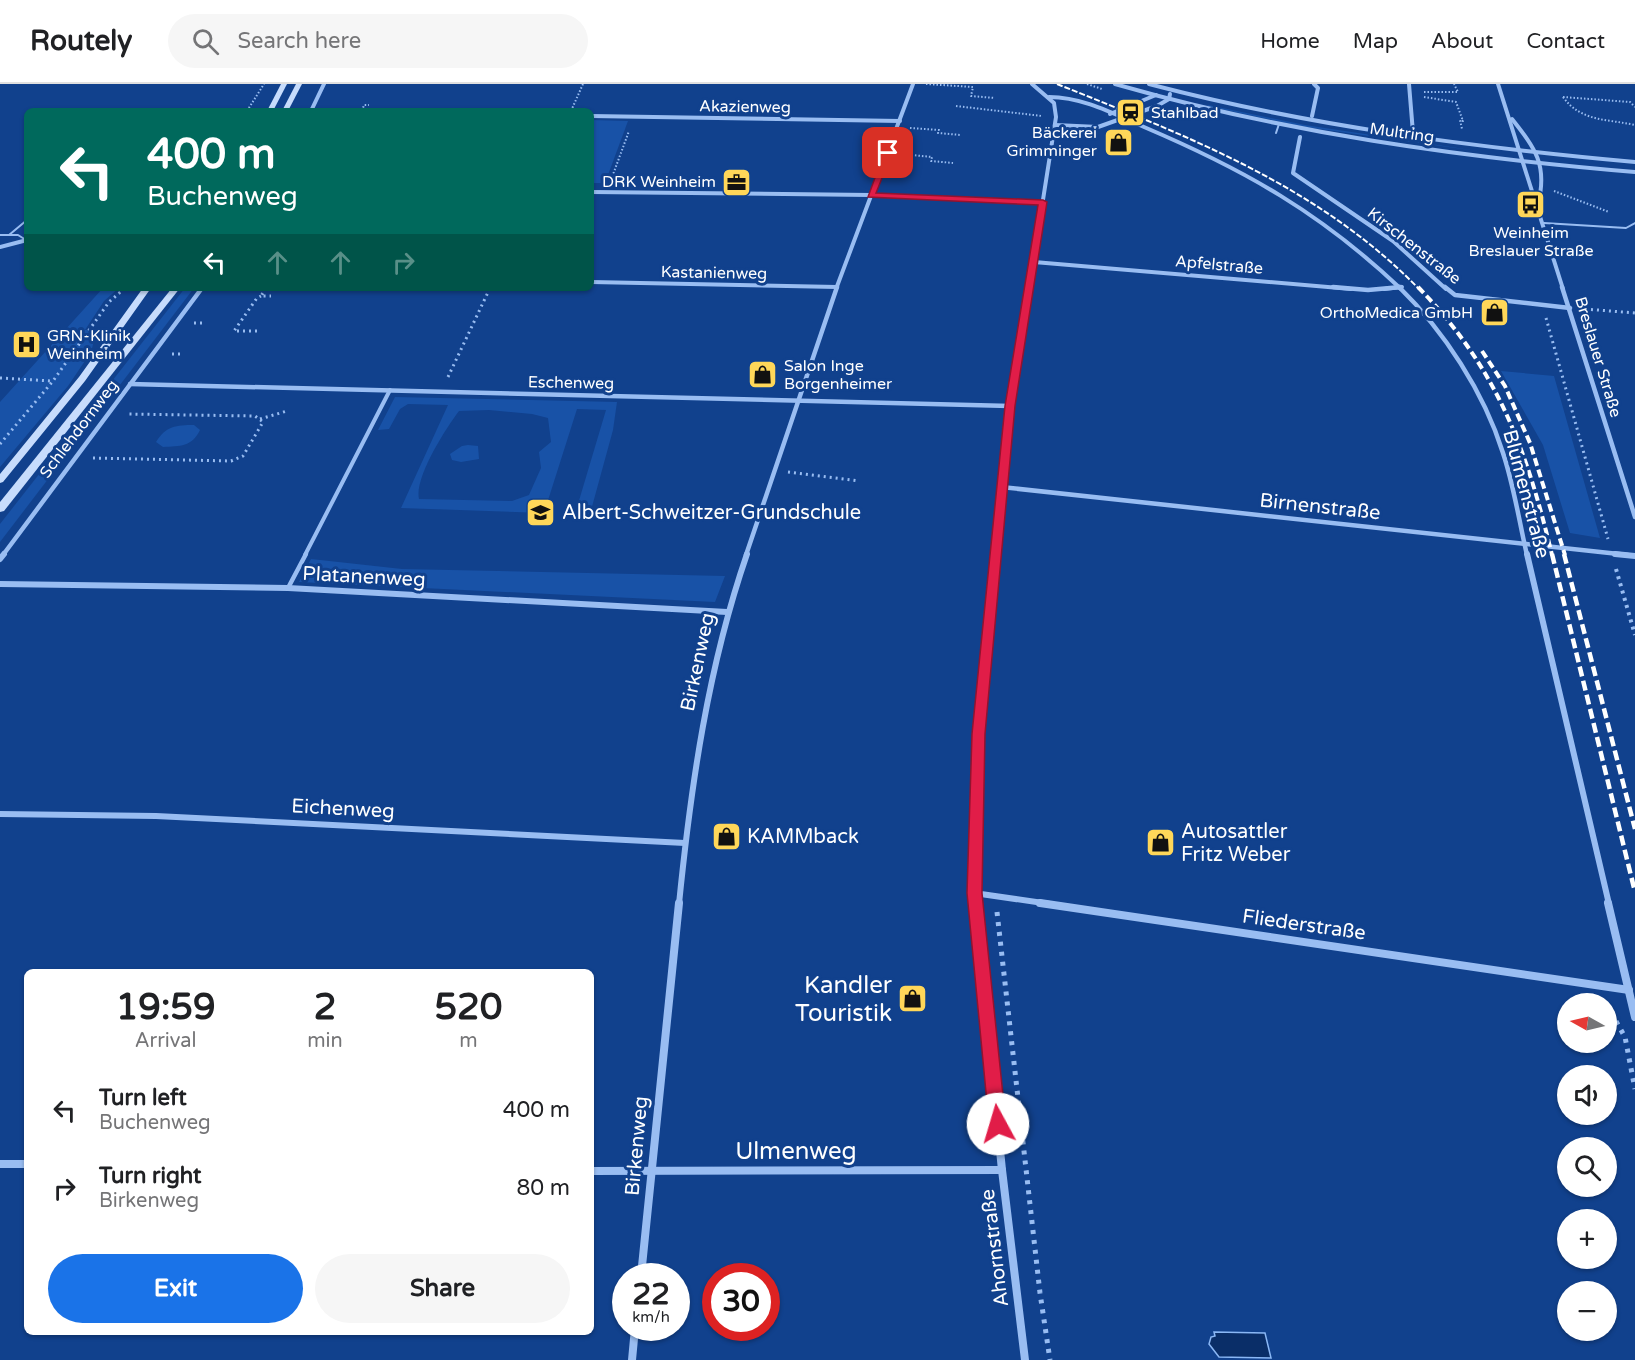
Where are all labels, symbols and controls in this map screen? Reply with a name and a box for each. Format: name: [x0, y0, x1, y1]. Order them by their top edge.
search box: [168, 14, 588, 68]
text: Routely: [30, 24, 132, 58]
icon: search: [189, 25, 222, 58]
text: Search here: [237, 28, 361, 54]
text: Home: [1260, 29, 1320, 54]
text: Map: [1353, 29, 1398, 54]
text: About: [1431, 29, 1493, 54]
text: Contact: [1526, 29, 1605, 54]
street label: Akazienweg: [699, 96, 791, 118]
station icon: Stahlbad: [1114, 97, 1146, 129]
place label: Stahlbad: [1151, 103, 1219, 123]
street label: Multring: [1368, 119, 1436, 147]
place label: Bäckerei Grimminger: [1006, 123, 1098, 161]
shop icon: Bäckerei Grimminger: [1102, 126, 1134, 158]
pin: [862, 127, 913, 178]
text: 400 m: [147, 129, 276, 180]
icon: left: [48, 132, 126, 210]
icon: arrive: [871, 136, 904, 169]
office icon: DRK Weinheim: [721, 166, 753, 198]
place label: DRK Weinheim: [602, 172, 716, 192]
text: Buchenweg: [147, 180, 298, 213]
bus stop icon: Weinheim Breslauer Straße: [1515, 189, 1547, 221]
street label: Kirschenstraße: [1363, 203, 1465, 289]
place label: Weinheim Breslauer Straße: [1468, 223, 1594, 261]
icon: left: [198, 246, 231, 279]
icon: ahead: [261, 246, 294, 279]
icon: ahead: [324, 246, 357, 279]
icon: right: [387, 246, 420, 279]
street label: Apfelstraße: [1174, 251, 1264, 279]
street label: Kastanienweg: [661, 262, 767, 284]
street label: Breslauer Straße: [1570, 294, 1626, 420]
shop icon: OrthoMedica GmbH: [1478, 297, 1510, 329]
place label: OrthoMedica GmbH: [1320, 303, 1473, 323]
place label: GRN-Klinik Weinheim: [47, 326, 131, 364]
hospital icon: GRN-Klinik Weinheim: [10, 329, 42, 361]
place label: Salon Inge Borgenheimer: [784, 356, 893, 394]
shop icon: Salon Inge Borgenheimer: [747, 359, 779, 391]
street label: Eschenweg: [528, 372, 614, 394]
street label: Schlehdornweg: [35, 376, 123, 482]
street label: Blumenstraße: [1497, 427, 1555, 561]
street label: Birnenstraße: [1258, 489, 1382, 525]
school or university icon: Albert-Schweitzer-Grundschule: [525, 497, 557, 529]
place label: Albert-Schweitzer-Grundschule: [562, 501, 861, 525]
street label: Platanenweg: [302, 562, 426, 592]
street label: Birkenweg: [676, 611, 720, 713]
street label: Eichenweg: [291, 794, 395, 824]
place label: Autosattler Fritz Weber: [1181, 820, 1291, 867]
shop icon: KAMMback: [710, 821, 742, 853]
place label: KAMMback: [747, 825, 859, 849]
shop icon: Autosattler Fritz Weber: [1144, 827, 1176, 859]
street label: Fliederstraße: [1241, 904, 1367, 946]
place label: Kandler Touristik: [795, 971, 893, 1028]
shop icon: Kandler Touristik: [897, 983, 929, 1015]
text: 19:59: [116, 986, 216, 1029]
text: 2: [314, 986, 336, 1029]
text: 520: [434, 986, 502, 1029]
north arrow: [1557, 993, 1617, 1053]
map controls: [1557, 993, 1617, 1341]
text: Arrival: [135, 1029, 197, 1053]
text: min: [307, 1029, 343, 1053]
text: m: [459, 1029, 478, 1053]
button: sound: [1557, 1065, 1617, 1125]
text: Turn left: [99, 1085, 187, 1111]
position arrow: [966, 1092, 1030, 1156]
icon: left: [48, 1094, 81, 1127]
street label: Birkenweg: [621, 1095, 653, 1197]
text: 400 m: [503, 1097, 570, 1123]
text: Buchenweg: [99, 1111, 211, 1135]
street label: Ulmenweg: [735, 1137, 857, 1166]
button: search: [1557, 1137, 1617, 1197]
text: Turn right: [99, 1163, 201, 1189]
icon: right: [48, 1172, 81, 1205]
text: 80 m: [516, 1175, 570, 1201]
street label: Ahornstraße: [976, 1188, 1014, 1308]
text: Birkenweg: [99, 1189, 199, 1213]
button: +: [1557, 1209, 1617, 1269]
button: Exit: [48, 1254, 303, 1323]
button: Share: [315, 1254, 570, 1323]
speed limit sign: 30: [702, 1263, 780, 1341]
text: 22: [632, 1276, 670, 1313]
button: −: [1557, 1281, 1617, 1341]
text: km/h: [632, 1308, 670, 1326]

